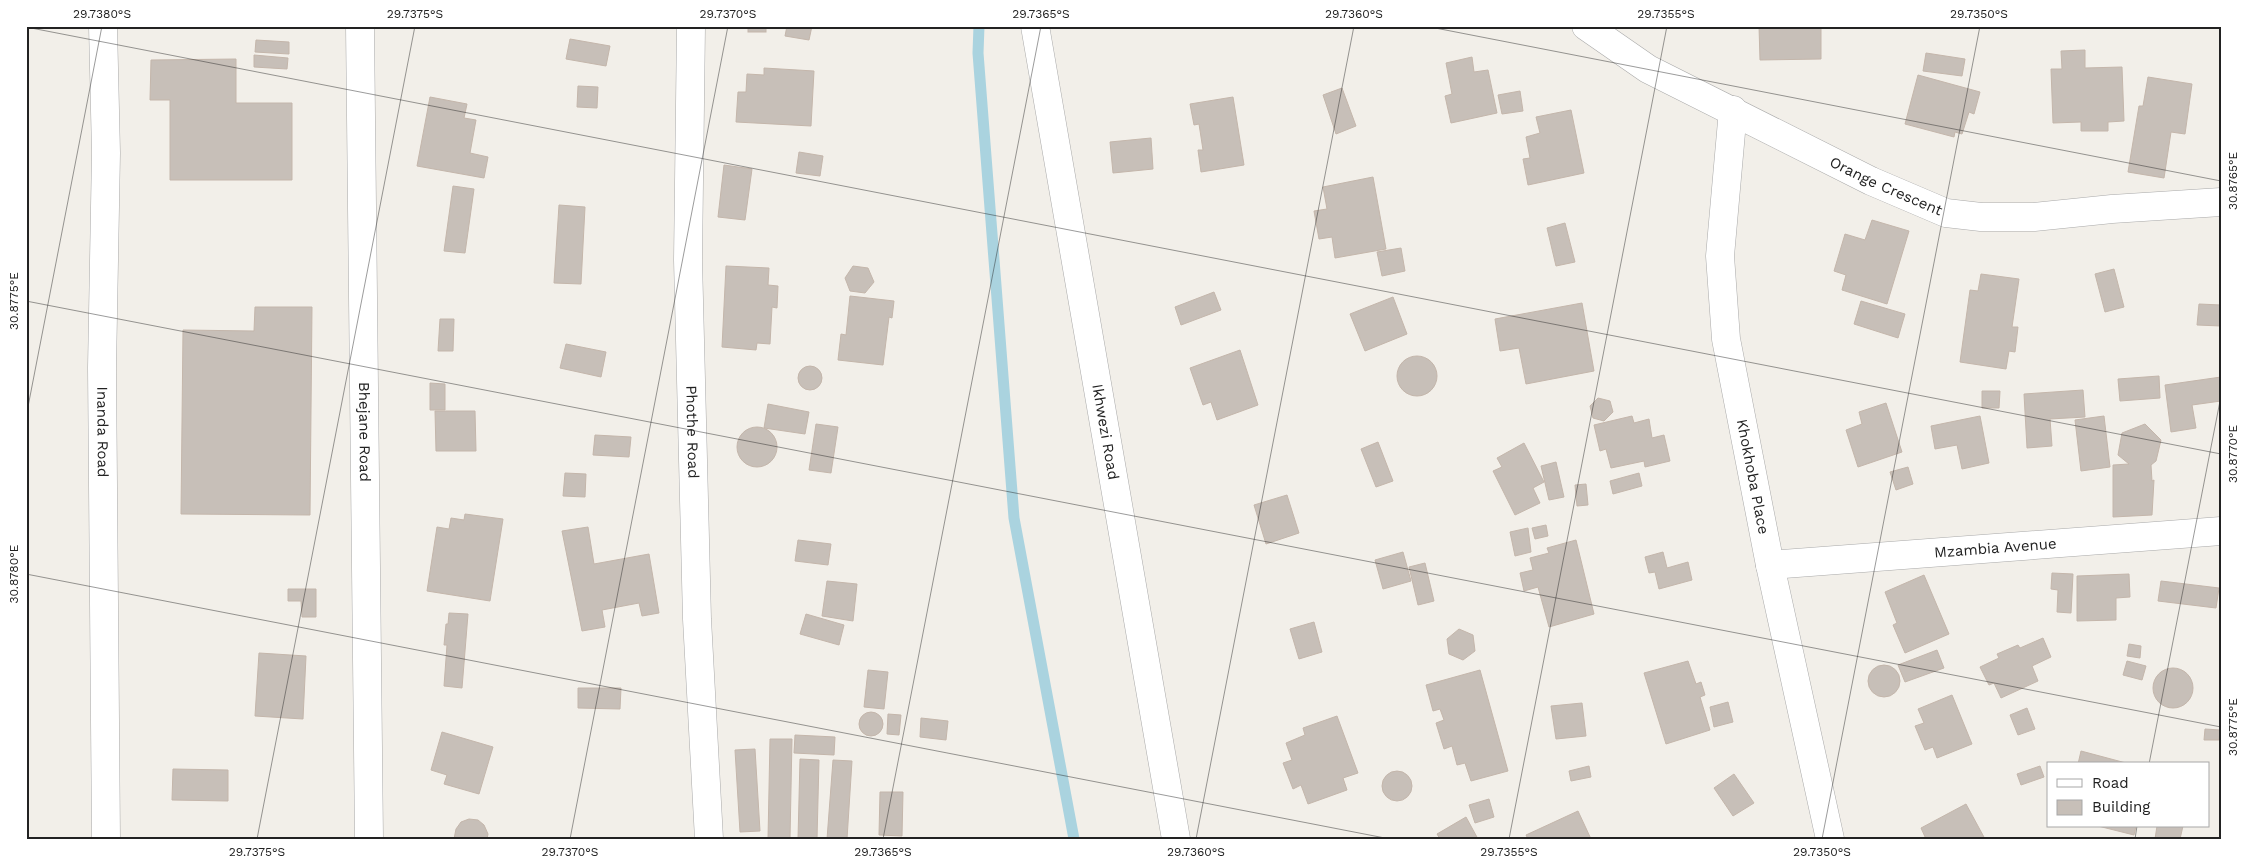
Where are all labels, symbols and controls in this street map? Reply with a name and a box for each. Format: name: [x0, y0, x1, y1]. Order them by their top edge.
text: 29.7380°S: [73, 7, 131, 21]
text: 29.7375°S: [387, 7, 443, 21]
text: 29.7370°S: [700, 7, 756, 21]
text: 29.7365°S: [1012, 7, 1070, 21]
text: 29.7360°S: [1325, 7, 1383, 21]
text: 29.7355°S: [1637, 7, 1695, 21]
text: 29.7350°S: [1950, 7, 2008, 21]
text: 30.8765°E: [2226, 152, 2240, 210]
street label: Orange Crescent: [1827, 153, 1946, 220]
text: 30.8775°E: [7, 272, 21, 330]
street label: Bhejane Road: [355, 382, 374, 482]
street label: Ikhwezi Road: [1088, 383, 1123, 481]
street label: Phothe Road: [682, 385, 702, 479]
street label: Inanda Road: [93, 386, 112, 477]
street label: Khokhoba Place: [1733, 417, 1773, 536]
text: 30.8770°E: [2226, 425, 2240, 483]
street label: Mzambia Avenue: [1934, 534, 2057, 562]
text: 30.8780°E: [7, 544, 21, 603]
text: 30.8775°E: [2226, 698, 2240, 756]
legend: [2047, 762, 2210, 828]
text: Road: [2092, 774, 2129, 792]
text: Building: [2092, 798, 2150, 816]
text: 29.7375°S: [229, 845, 285, 859]
text: 29.7370°S: [542, 845, 598, 859]
text: 29.7365°S: [854, 845, 912, 859]
text: 29.7360°S: [1167, 845, 1225, 859]
text: 29.7355°S: [1480, 845, 1538, 859]
text: 29.7350°S: [1793, 845, 1851, 859]

